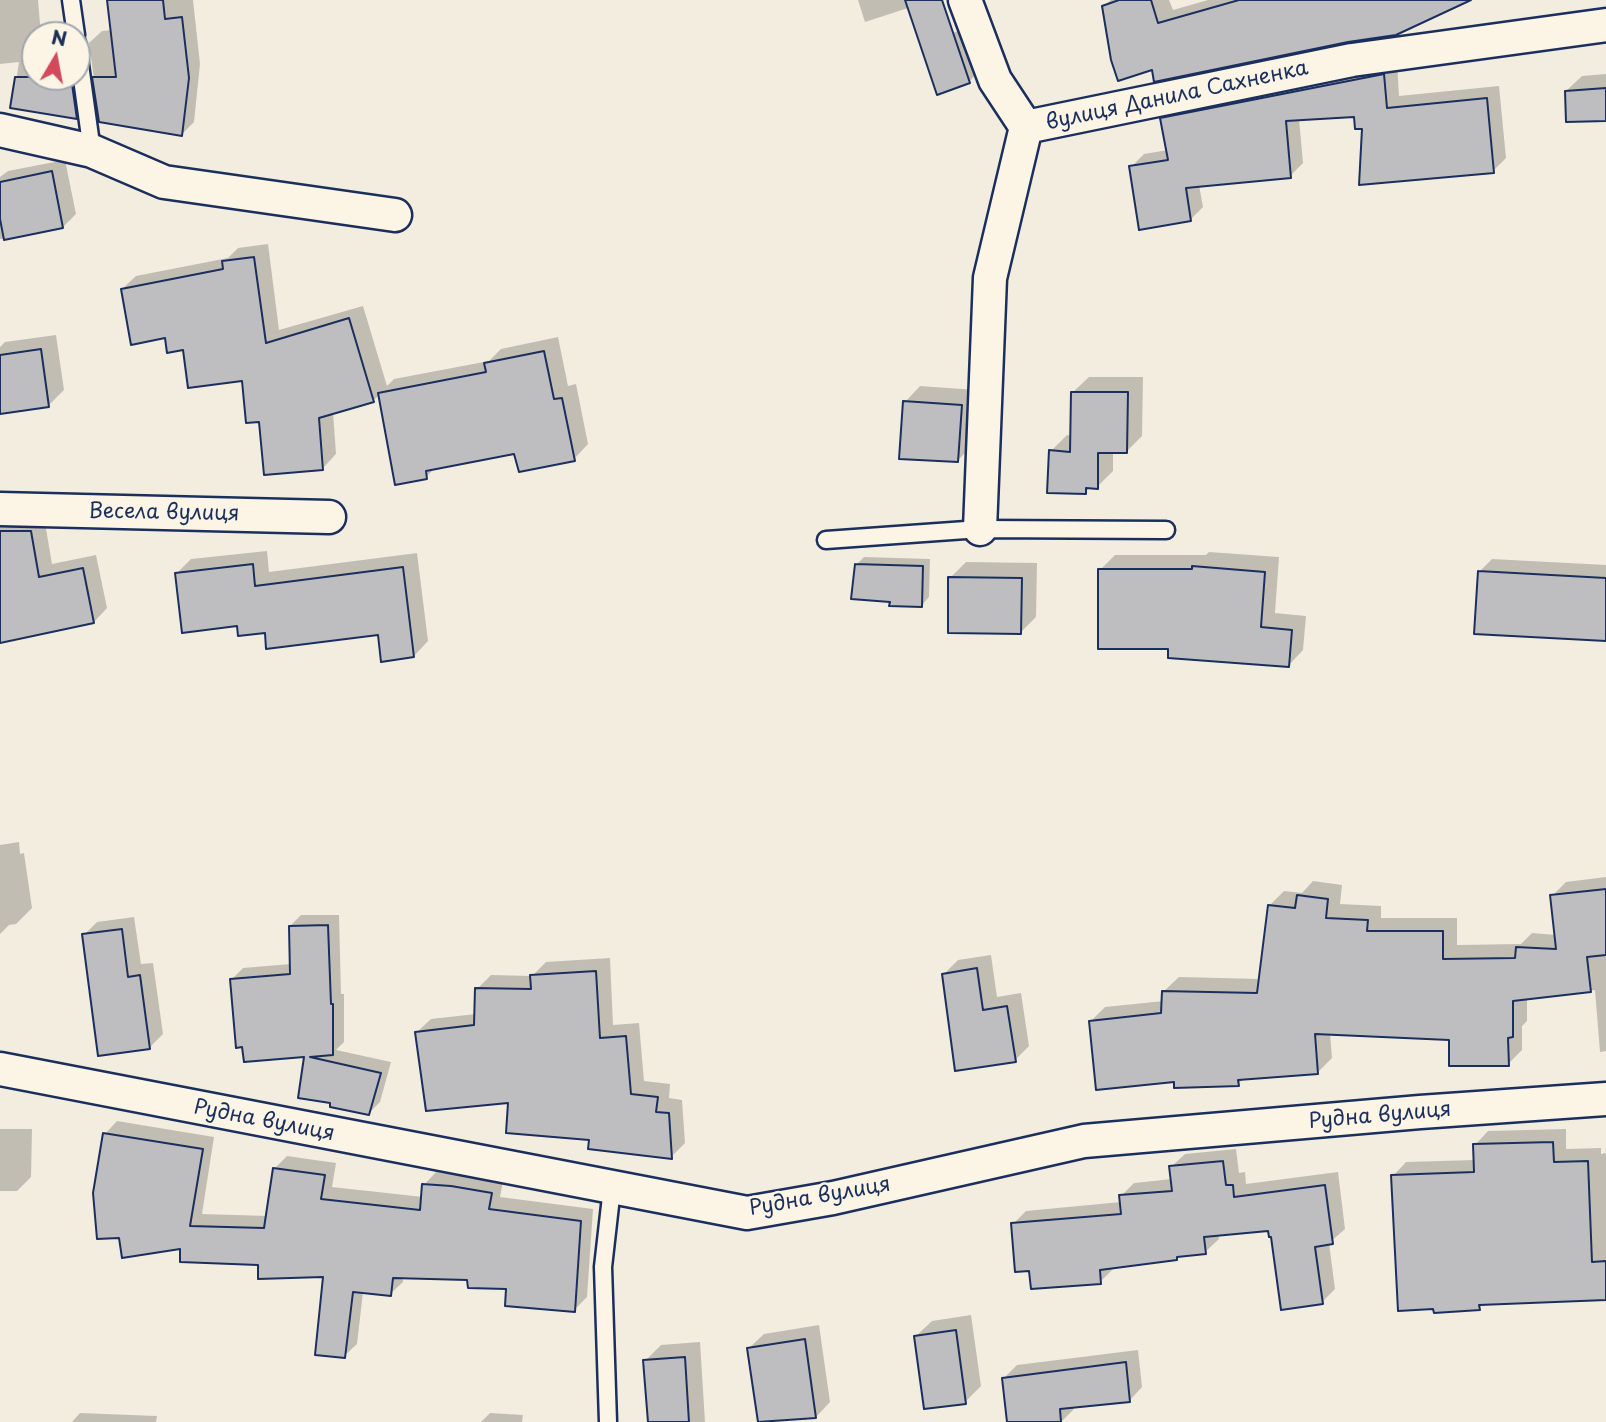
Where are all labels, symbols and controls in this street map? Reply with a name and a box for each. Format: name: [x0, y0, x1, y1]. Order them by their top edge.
north arrow: [21, 21, 91, 91]
text: N: [49, 22, 69, 52]
street label: вулиця Данила Сахненка: [1044, 56, 1310, 136]
street label: Весела вулиця: [88, 499, 240, 527]
street label: Рудна вулиця: [191, 1095, 337, 1147]
street label: Рудна вулиця: [1308, 1097, 1452, 1135]
street label: Рудна вулиця: [747, 1172, 893, 1222]

